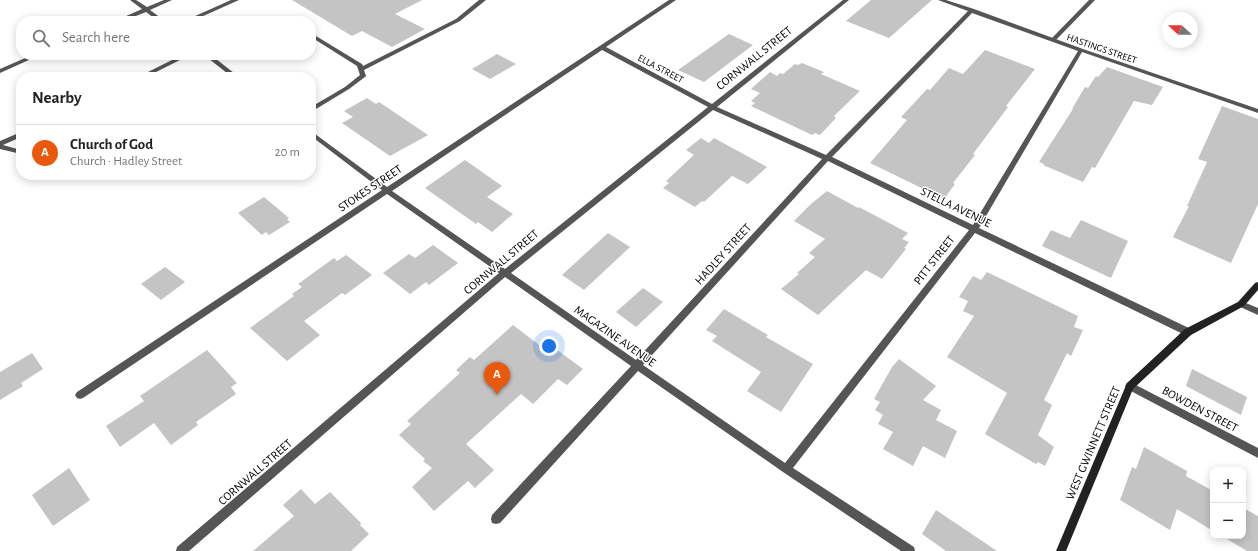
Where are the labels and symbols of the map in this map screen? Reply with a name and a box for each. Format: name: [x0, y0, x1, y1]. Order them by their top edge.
north arrow: [1162, 12, 1198, 48]
street label: CORNWALL STREET: [714, 24, 794, 92]
street label: HASTINGS STREET: [1065, 32, 1138, 66]
street label: ELLA STREET: [636, 53, 685, 85]
street label: STOKES STREET: [336, 162, 404, 214]
street label: STELLA AVENUE: [919, 185, 993, 229]
street label: HADLEY STREET: [693, 221, 753, 287]
street label: CORNWALL STREET: [461, 227, 541, 297]
street label: PITT STREET: [911, 233, 957, 287]
street label: MAGAZINE AVENUE: [572, 303, 658, 369]
your location: [539, 336, 559, 356]
pin: A: [484, 362, 510, 395]
street label: WEST GWINNETT STREET: [1064, 384, 1122, 502]
street label: BOWDEN STREET: [1160, 384, 1240, 434]
street label: CORNWALL STREET: [216, 437, 294, 507]

